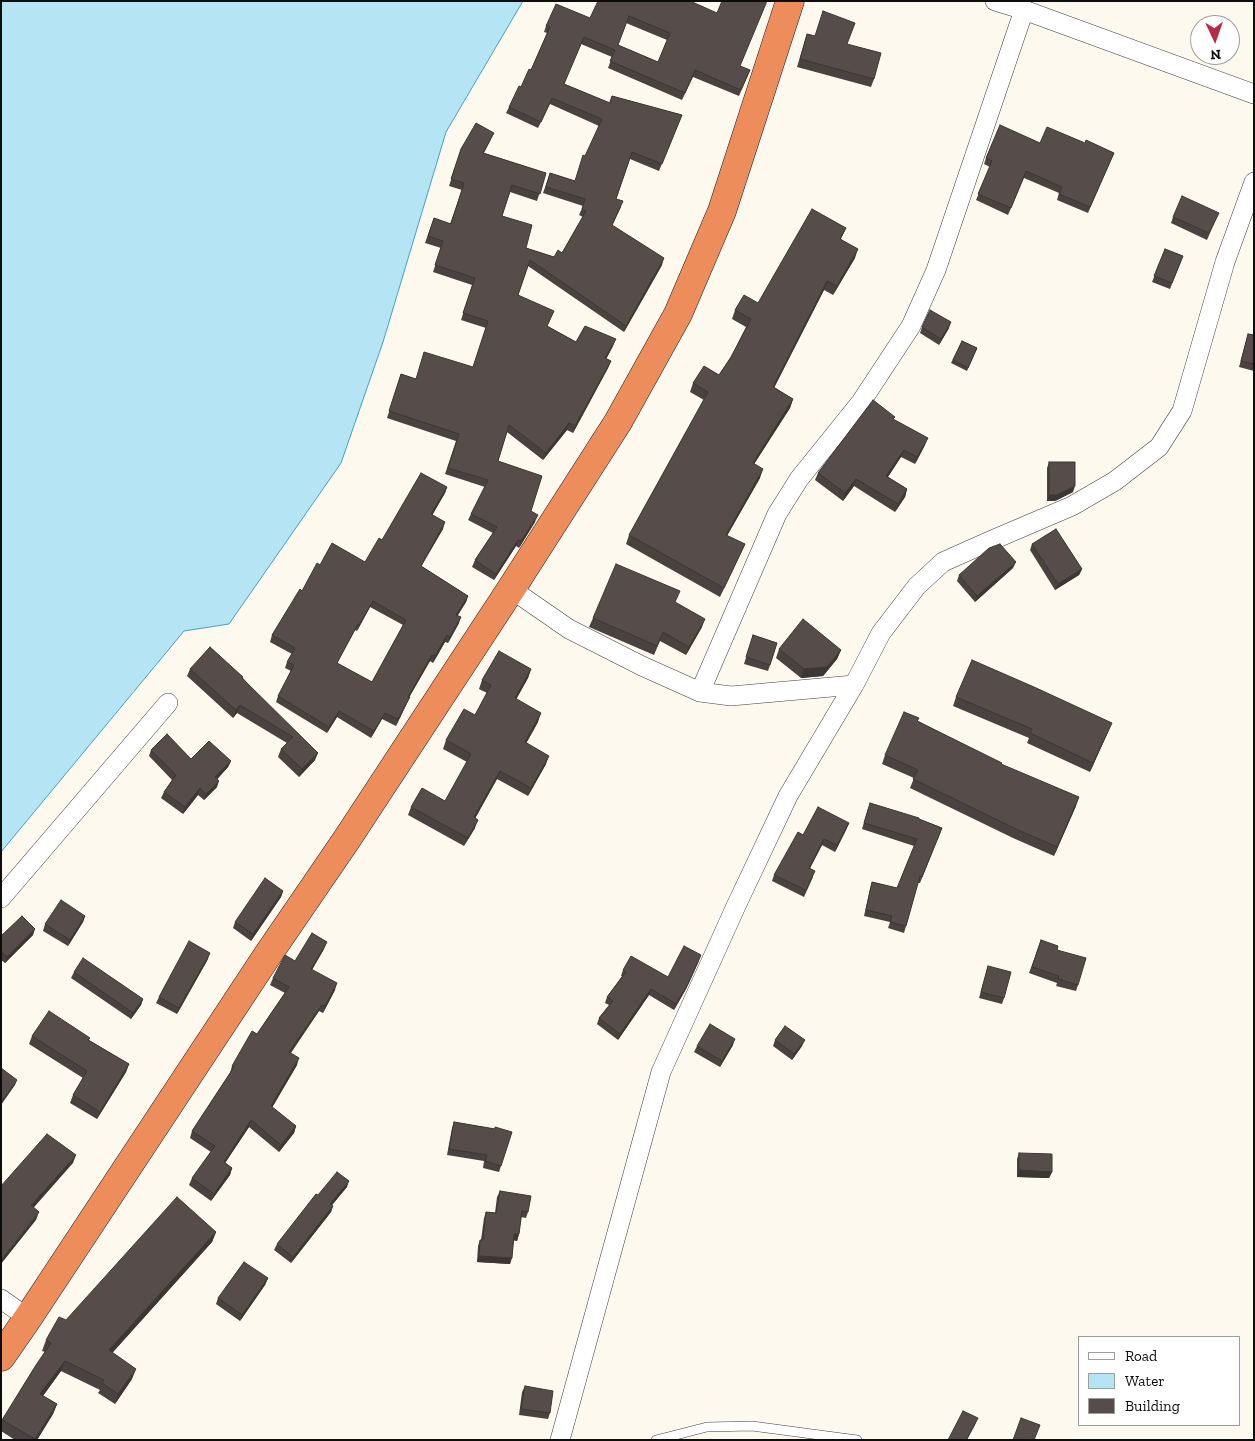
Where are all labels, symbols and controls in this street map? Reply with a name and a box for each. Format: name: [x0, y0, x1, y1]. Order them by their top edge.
north arrow: [1190, 15, 1240, 65]
text: N: [1210, 46, 1222, 63]
legend: [1078, 1336, 1240, 1426]
text: Road: [1125, 1347, 1157, 1365]
text: Water: [1125, 1372, 1165, 1390]
text: Building: [1125, 1397, 1180, 1415]

